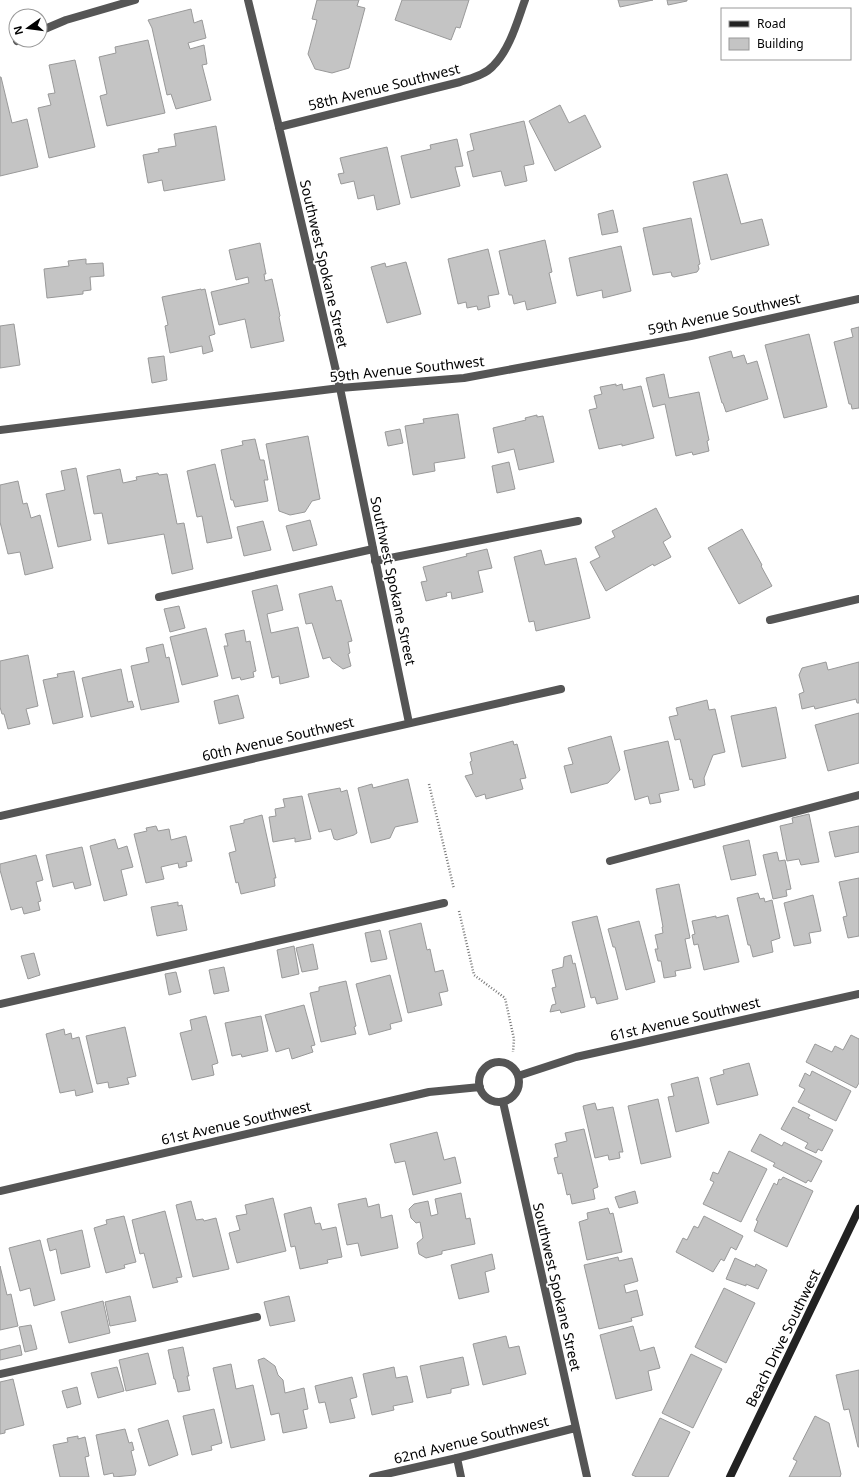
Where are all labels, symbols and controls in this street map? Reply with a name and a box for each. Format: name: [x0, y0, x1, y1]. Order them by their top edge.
north arrow: [8, 8, 48, 48]
legend: [721, 8, 851, 60]
text: Road: [757, 15, 786, 32]
text: N: [9, 24, 26, 37]
text: Building: [757, 35, 804, 52]
street label: 58th Avenue Southwest: [306, 59, 462, 115]
street label: Southwest Spokane Street: [296, 178, 353, 350]
street label: 59th Avenue Southwest: [646, 288, 802, 339]
street label: 59th Avenue Southwest: [329, 351, 485, 386]
street label: Southwest Spokane Street: [366, 495, 421, 667]
street label: 60th Avenue Southwest: [200, 712, 356, 765]
street label: 61st Avenue Southwest: [608, 992, 762, 1045]
street label: 61st Avenue Southwest: [159, 1096, 313, 1149]
street label: Southwest Spokane Street: [529, 1201, 586, 1373]
street label: Beach Drive Southwest: [741, 1266, 824, 1410]
street label: 62nd Avenue Southwest: [391, 1411, 550, 1468]

